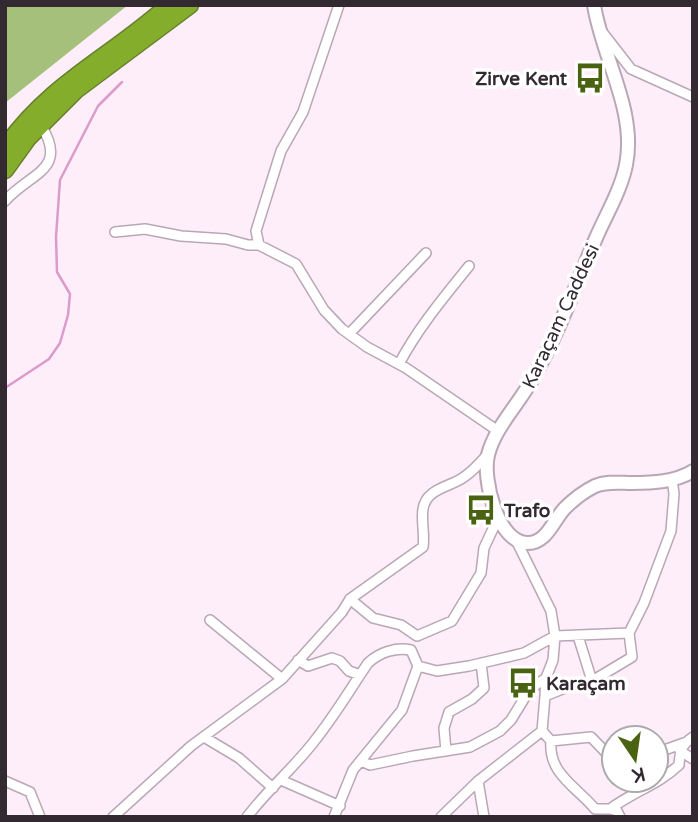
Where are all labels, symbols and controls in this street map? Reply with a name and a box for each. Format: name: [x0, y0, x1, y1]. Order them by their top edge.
bus stop icon: Zirve Kent: [573, 61, 607, 95]
place label: Zirve Kent: [475, 68, 568, 90]
street label: Karaçam Caddesi: [518, 241, 604, 392]
bus stop icon: Trafo: [464, 493, 498, 527]
place label: Trafo: [503, 500, 550, 522]
bus stop icon: Karaçam: [506, 666, 540, 700]
place label: Karaçam: [546, 673, 626, 696]
north arrow: [600, 724, 670, 794]
text: K: [630, 762, 647, 787]

